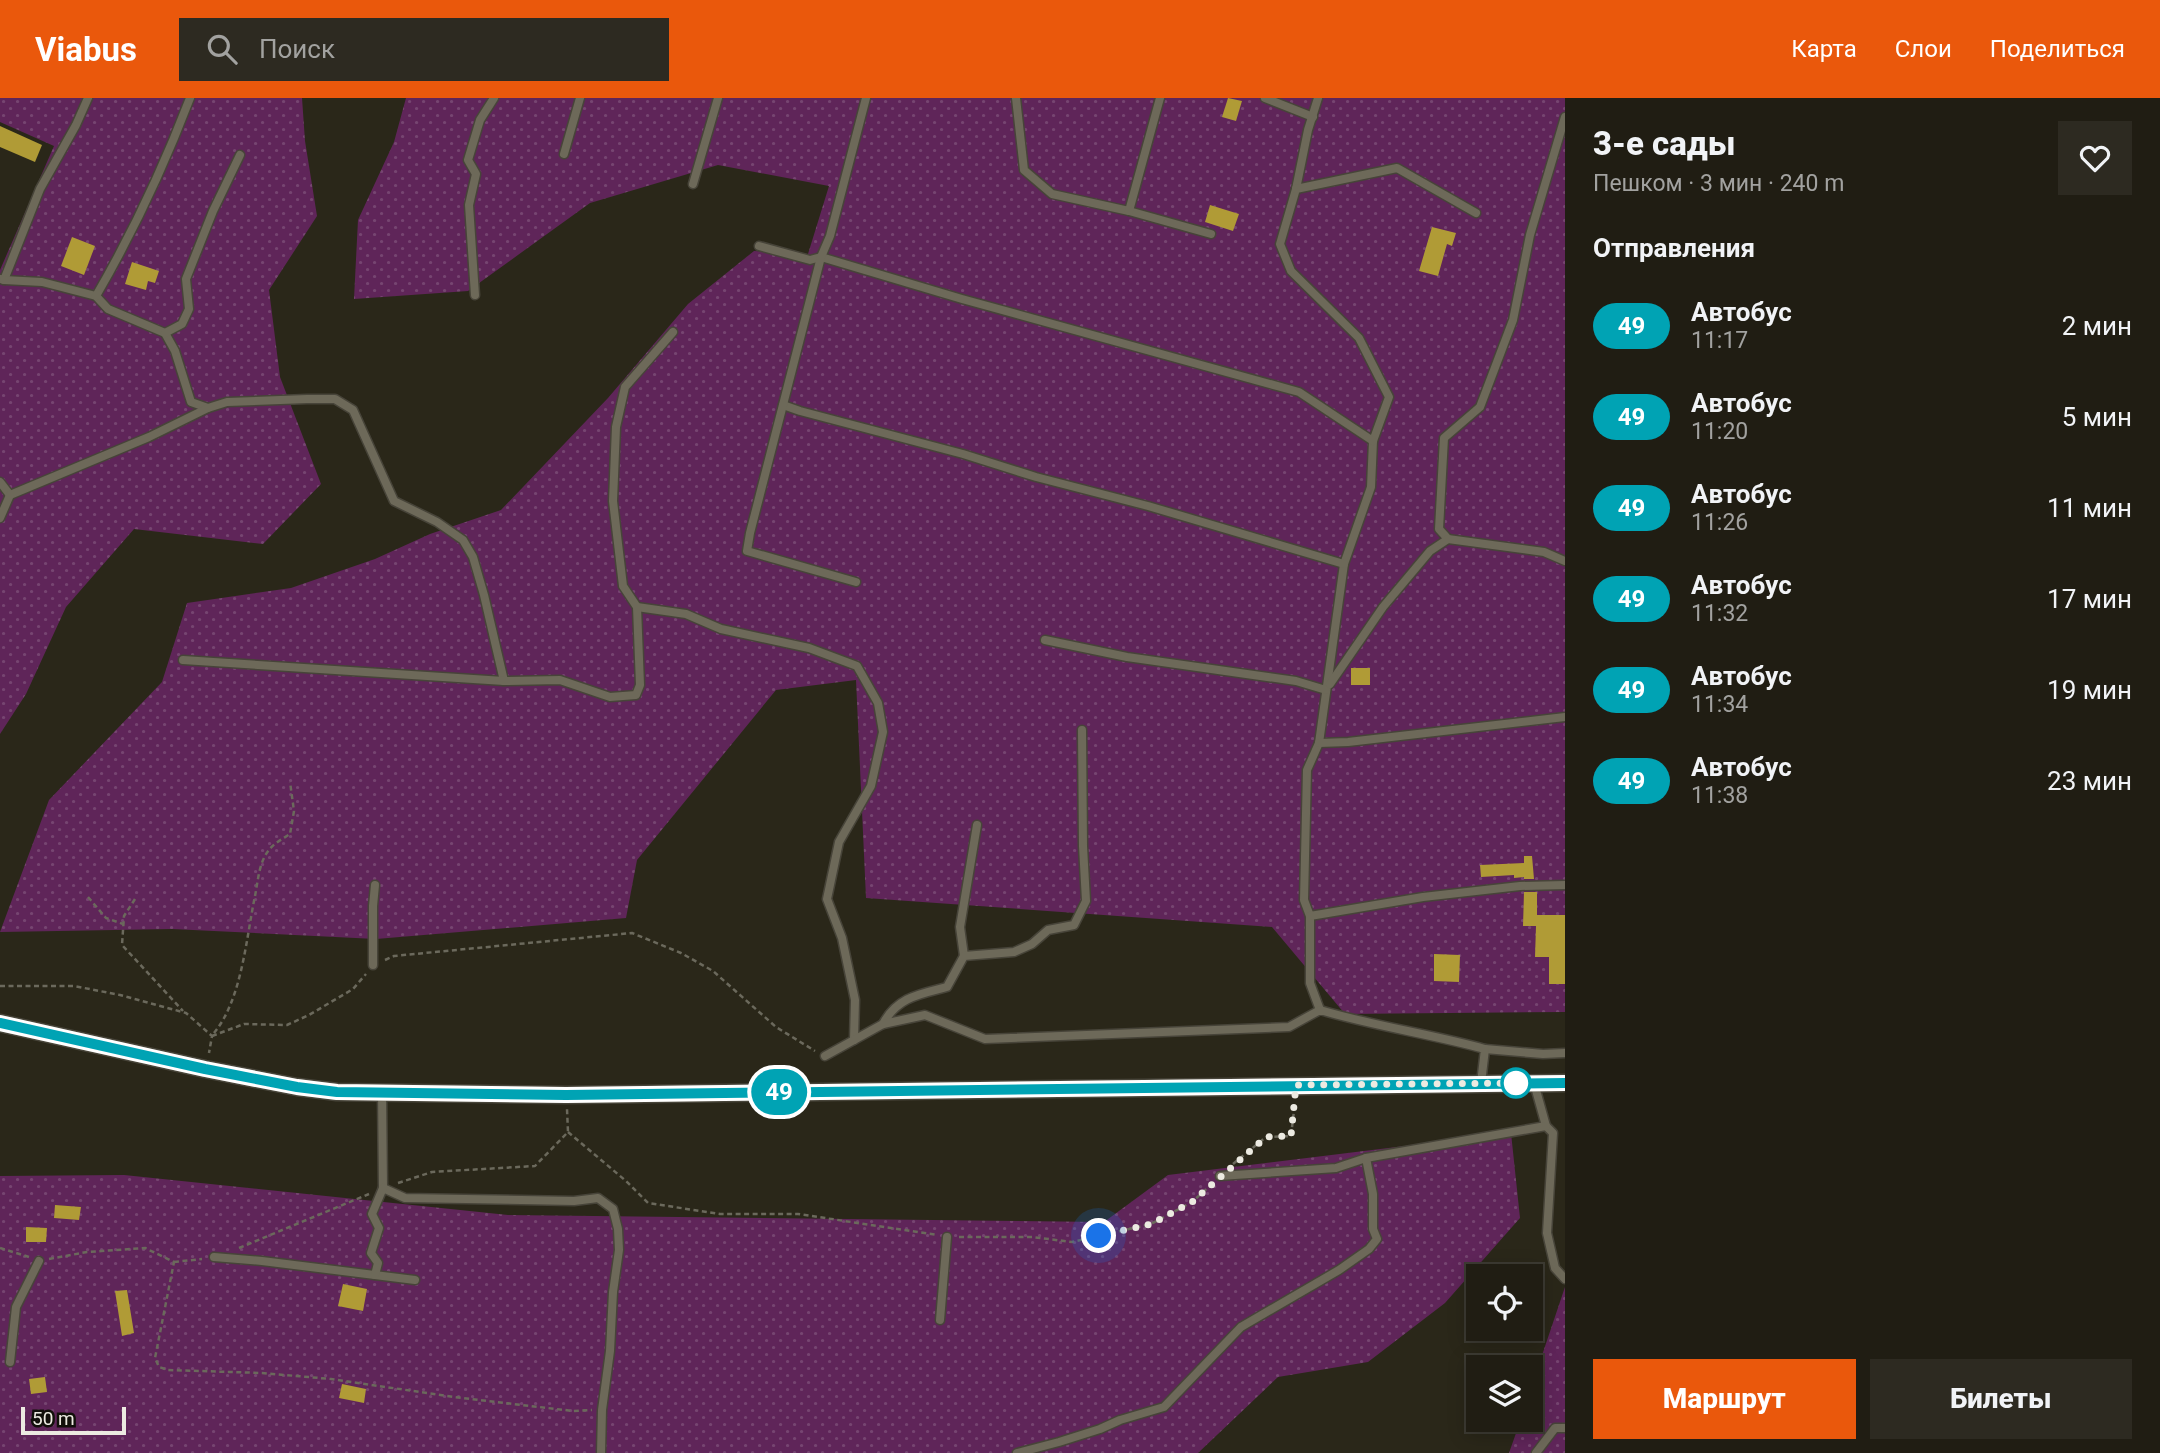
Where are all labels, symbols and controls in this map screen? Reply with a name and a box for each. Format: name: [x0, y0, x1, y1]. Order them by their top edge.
search box: [179, 18, 669, 81]
text: Viabus: [35, 30, 137, 69]
icon: search: [203, 30, 241, 68]
text: Поиск: [259, 34, 335, 64]
text: Карта: [1791, 35, 1857, 63]
text: Слои: [1895, 35, 1952, 63]
text: Поделиться: [1990, 35, 2125, 63]
button: heart: [2058, 121, 2132, 195]
text: 3-е сады: [1593, 124, 1736, 163]
text: Пешком · 3 мин · 240 m: [1593, 170, 1844, 197]
text: Отправления: [1593, 233, 1755, 263]
text: Автобус: [1691, 297, 1792, 327]
text: 2 мин: [2062, 311, 2132, 341]
text: 49: [1618, 312, 1645, 340]
text: 11:17: [1691, 327, 1748, 354]
text: Автобус: [1691, 388, 1792, 418]
text: 5 мин: [2062, 402, 2132, 432]
text: 49: [1618, 403, 1645, 431]
text: 11:20: [1691, 418, 1748, 445]
text: Автобус: [1691, 479, 1792, 509]
text: 11 мин: [2047, 493, 2132, 523]
text: 49: [1618, 494, 1645, 522]
text: 11:26: [1691, 509, 1748, 536]
text: Автобус: [1691, 570, 1792, 600]
text: 17 мин: [2047, 584, 2132, 614]
text: 49: [1618, 585, 1645, 613]
text: 11:32: [1691, 600, 1748, 627]
text: Автобус: [1691, 661, 1792, 691]
text: 19 мин: [2047, 675, 2132, 705]
text: 49: [1618, 676, 1645, 704]
text: 11:34: [1691, 691, 1748, 718]
text: Автобус: [1691, 752, 1792, 782]
text: 23 мин: [2047, 766, 2132, 796]
text: 49: [1618, 767, 1645, 795]
text: 11:38: [1691, 782, 1748, 809]
unlabelled marker: [1501, 1068, 1531, 1098]
line badge: 49: [748, 1069, 810, 1115]
text: 49: [765, 1078, 793, 1106]
your location: [1081, 1218, 1116, 1253]
map controls: [1466, 1264, 1543, 1432]
button: locate: [1466, 1264, 1543, 1341]
button: layers: [1466, 1355, 1543, 1432]
button: Маршрут: [1593, 1359, 1856, 1439]
button: Билеты: [1870, 1359, 2132, 1439]
scale bar: [21, 1404, 126, 1436]
text: 50 m: [32, 1407, 75, 1430]

